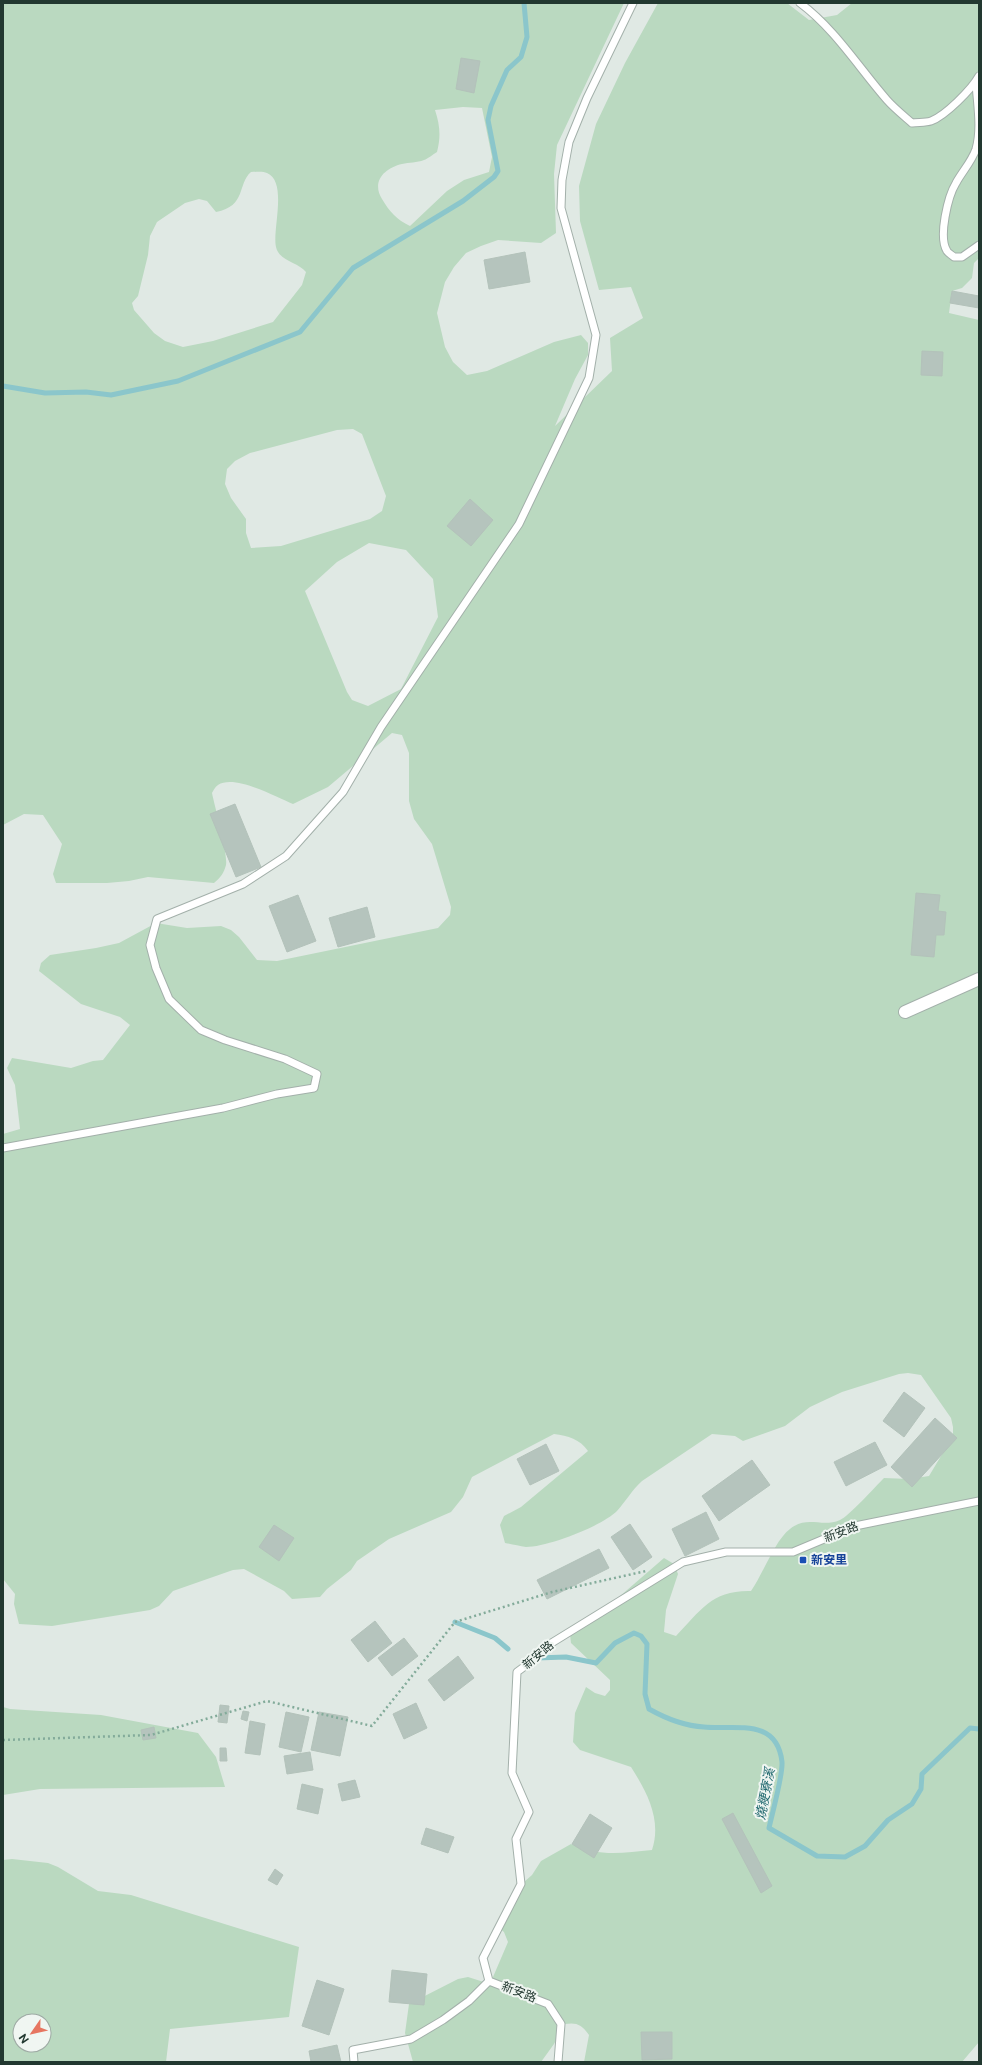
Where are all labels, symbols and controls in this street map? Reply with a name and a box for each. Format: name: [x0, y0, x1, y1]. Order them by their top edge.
street label: 新安路: [822, 1519, 860, 1545]
place label: 新安里: [811, 1553, 847, 1567]
marker: 新安里: [798, 1555, 808, 1565]
street label: 新安路: [520, 1638, 556, 1672]
water label: 燒粳寮溪: [753, 1765, 778, 1821]
street label: 新安路: [500, 1979, 538, 2005]
north arrow: [12, 2013, 52, 2053]
text: N: [16, 2032, 31, 2046]

